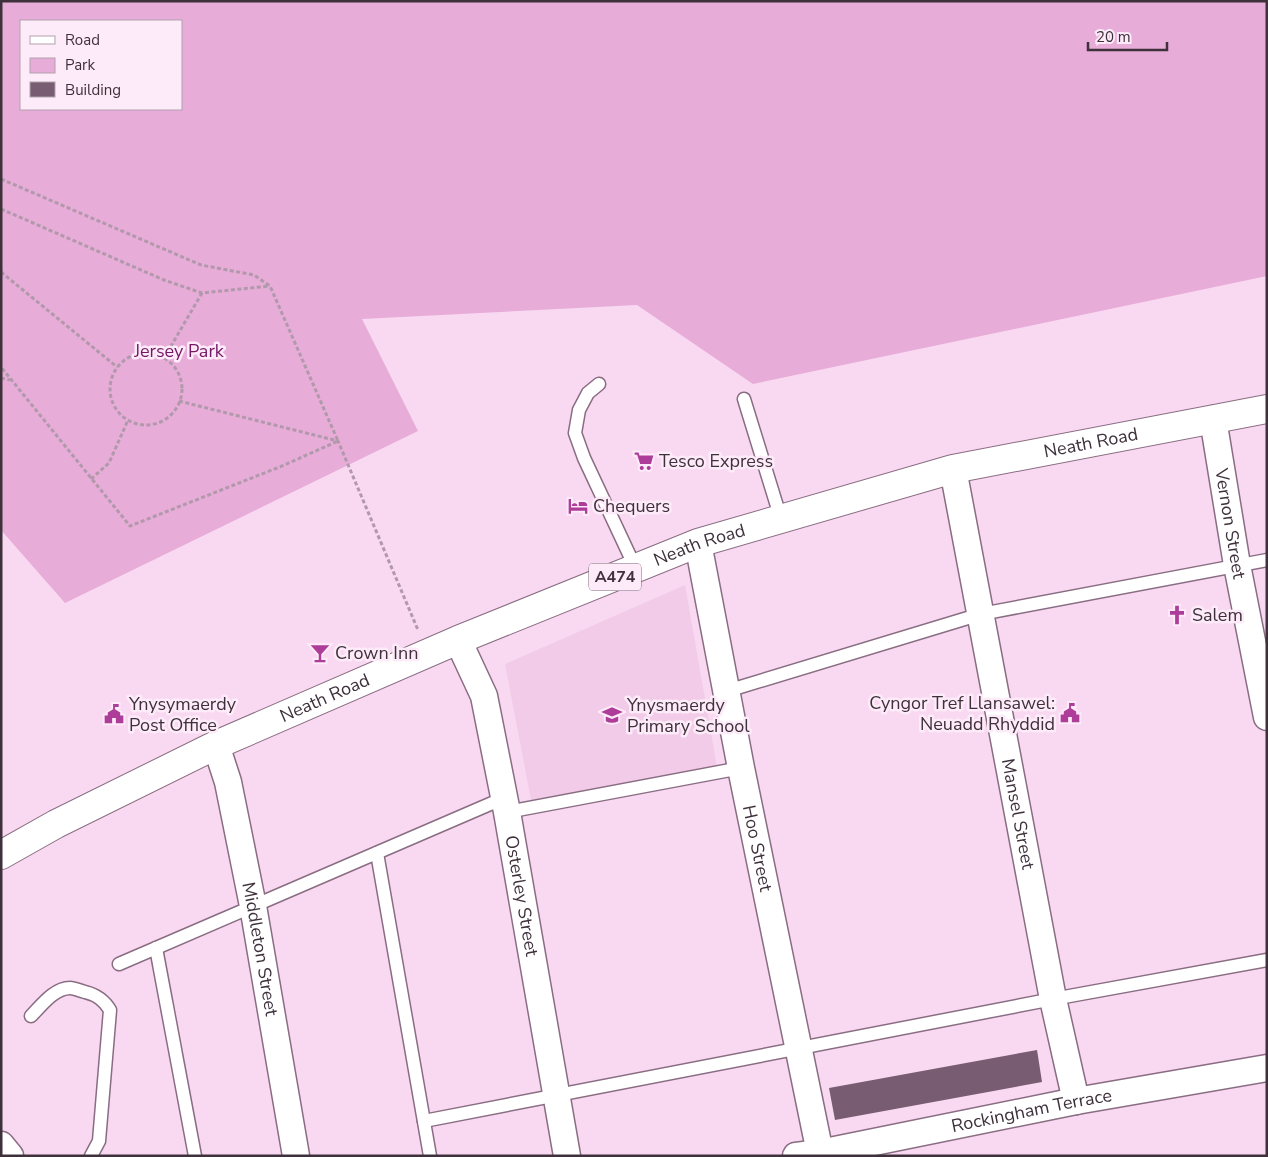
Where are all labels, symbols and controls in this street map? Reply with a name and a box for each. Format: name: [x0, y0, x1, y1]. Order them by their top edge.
legend: [20, 20, 182, 110]
scale bar: [1088, 20, 1167, 52]
text: 20 m: [1096, 27, 1131, 47]
text: Road: [65, 30, 100, 50]
text: Park: [65, 55, 95, 75]
text: Building: [65, 80, 121, 100]
park label: Jersey Park: [133, 339, 225, 363]
street label: Neath Road: [1042, 422, 1140, 463]
place label: Tesco Express: [659, 449, 773, 473]
supermarket icon: Tesco Express: [633, 450, 655, 472]
street label: Vernon Street: [1209, 466, 1252, 582]
place label: Chequers: [593, 494, 670, 518]
hotel icon: Chequers: [567, 495, 589, 517]
street label: Neath Road: [650, 518, 748, 572]
road number: A474: [589, 564, 641, 590]
place label: Salem: [1192, 603, 1243, 627]
church icon: Salem: [1166, 604, 1188, 626]
place label: Crown Inn: [335, 641, 418, 665]
bar icon: Crown Inn: [309, 642, 331, 664]
street label: Neath Road: [276, 668, 373, 728]
place label: Cyngor Tref Llansawel: Neuadd Rhyddid: [869, 691, 1055, 736]
place label: Ynysymaerdy Post Office: [128, 692, 237, 737]
place label: Ynysmaerdy Primary School: [626, 693, 750, 738]
public building icon: Cyngor Tref Llansawel: Neuadd Rhyddid: [1059, 702, 1081, 724]
public building icon: Ynysymaerdy Post Office: [103, 703, 125, 725]
school or university icon: Ynysmaerdy Primary School: [601, 704, 623, 726]
street label: Mansel Street: [996, 756, 1040, 872]
street label: Hoo Street: [737, 803, 778, 894]
street label: Osterley Street: [499, 833, 544, 959]
street label: Middleton Street: [236, 880, 284, 1019]
street label: Rockingham Terrace: [949, 1083, 1114, 1138]

